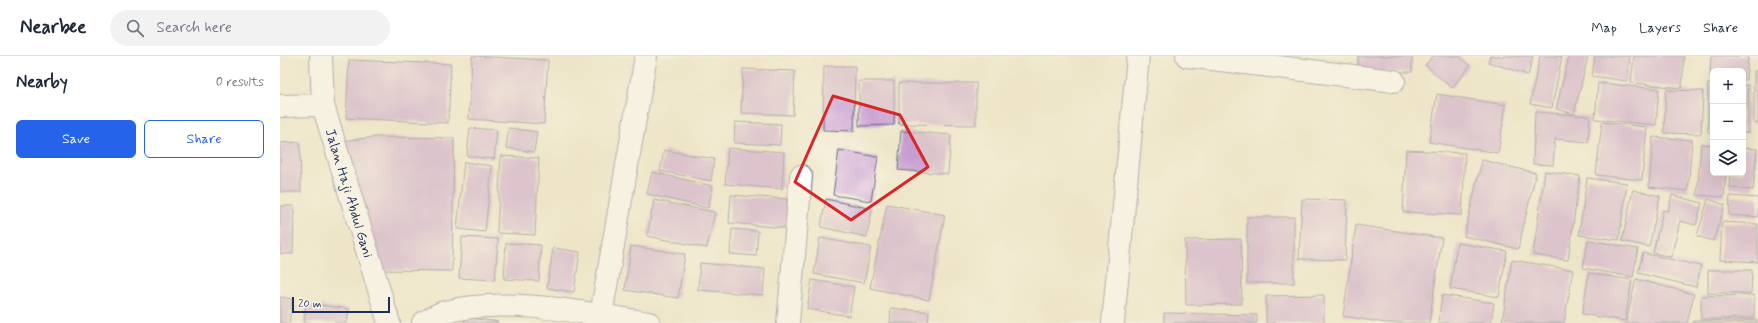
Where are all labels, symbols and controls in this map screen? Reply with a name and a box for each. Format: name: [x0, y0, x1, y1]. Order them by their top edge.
search box: [110, 10, 390, 46]
text: Nearbee: [20, 15, 86, 40]
icon: search: [124, 17, 146, 39]
text: Search here: [156, 18, 232, 38]
text: Map: [1591, 19, 1617, 37]
text: Layers: [1639, 19, 1681, 37]
text: Share: [1703, 19, 1738, 37]
map controls: [1710, 68, 1746, 176]
button: +: [1710, 68, 1746, 104]
text: Nearby: [16, 71, 68, 93]
text: 0 results: [216, 74, 264, 91]
button: −: [1710, 104, 1746, 140]
button: Save: [16, 120, 136, 158]
button: Share: [144, 120, 264, 158]
street label: Jalan Haji Abdul Gani: [321, 126, 377, 260]
button: layers: [1710, 140, 1746, 176]
scale bar: [292, 295, 390, 314]
text: 20 m: [298, 297, 321, 311]

